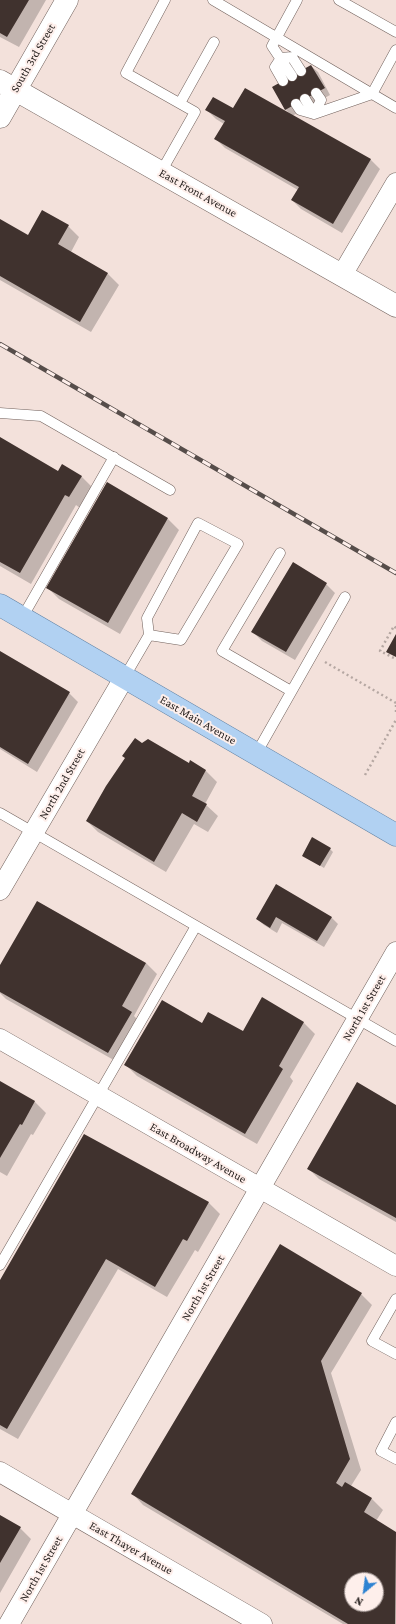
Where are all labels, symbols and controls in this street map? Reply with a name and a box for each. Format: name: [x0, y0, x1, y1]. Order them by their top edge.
street label: South 3rd Street: [8, 21, 58, 95]
street label: East Front Avenue: [157, 166, 239, 220]
street label: East Main Avenue: [157, 692, 239, 748]
street label: North 2nd Street: [36, 746, 88, 822]
street label: North 1st Street: [339, 972, 389, 1044]
street label: East Broadway Avenue: [147, 1120, 249, 1186]
street label: North 1st Street: [178, 1252, 228, 1324]
street label: East Thayer Avenue: [87, 1518, 175, 1578]
street label: North 1st Street: [16, 1533, 66, 1605]
north arrow: [344, 1572, 384, 1612]
text: N: [352, 1595, 365, 1609]

